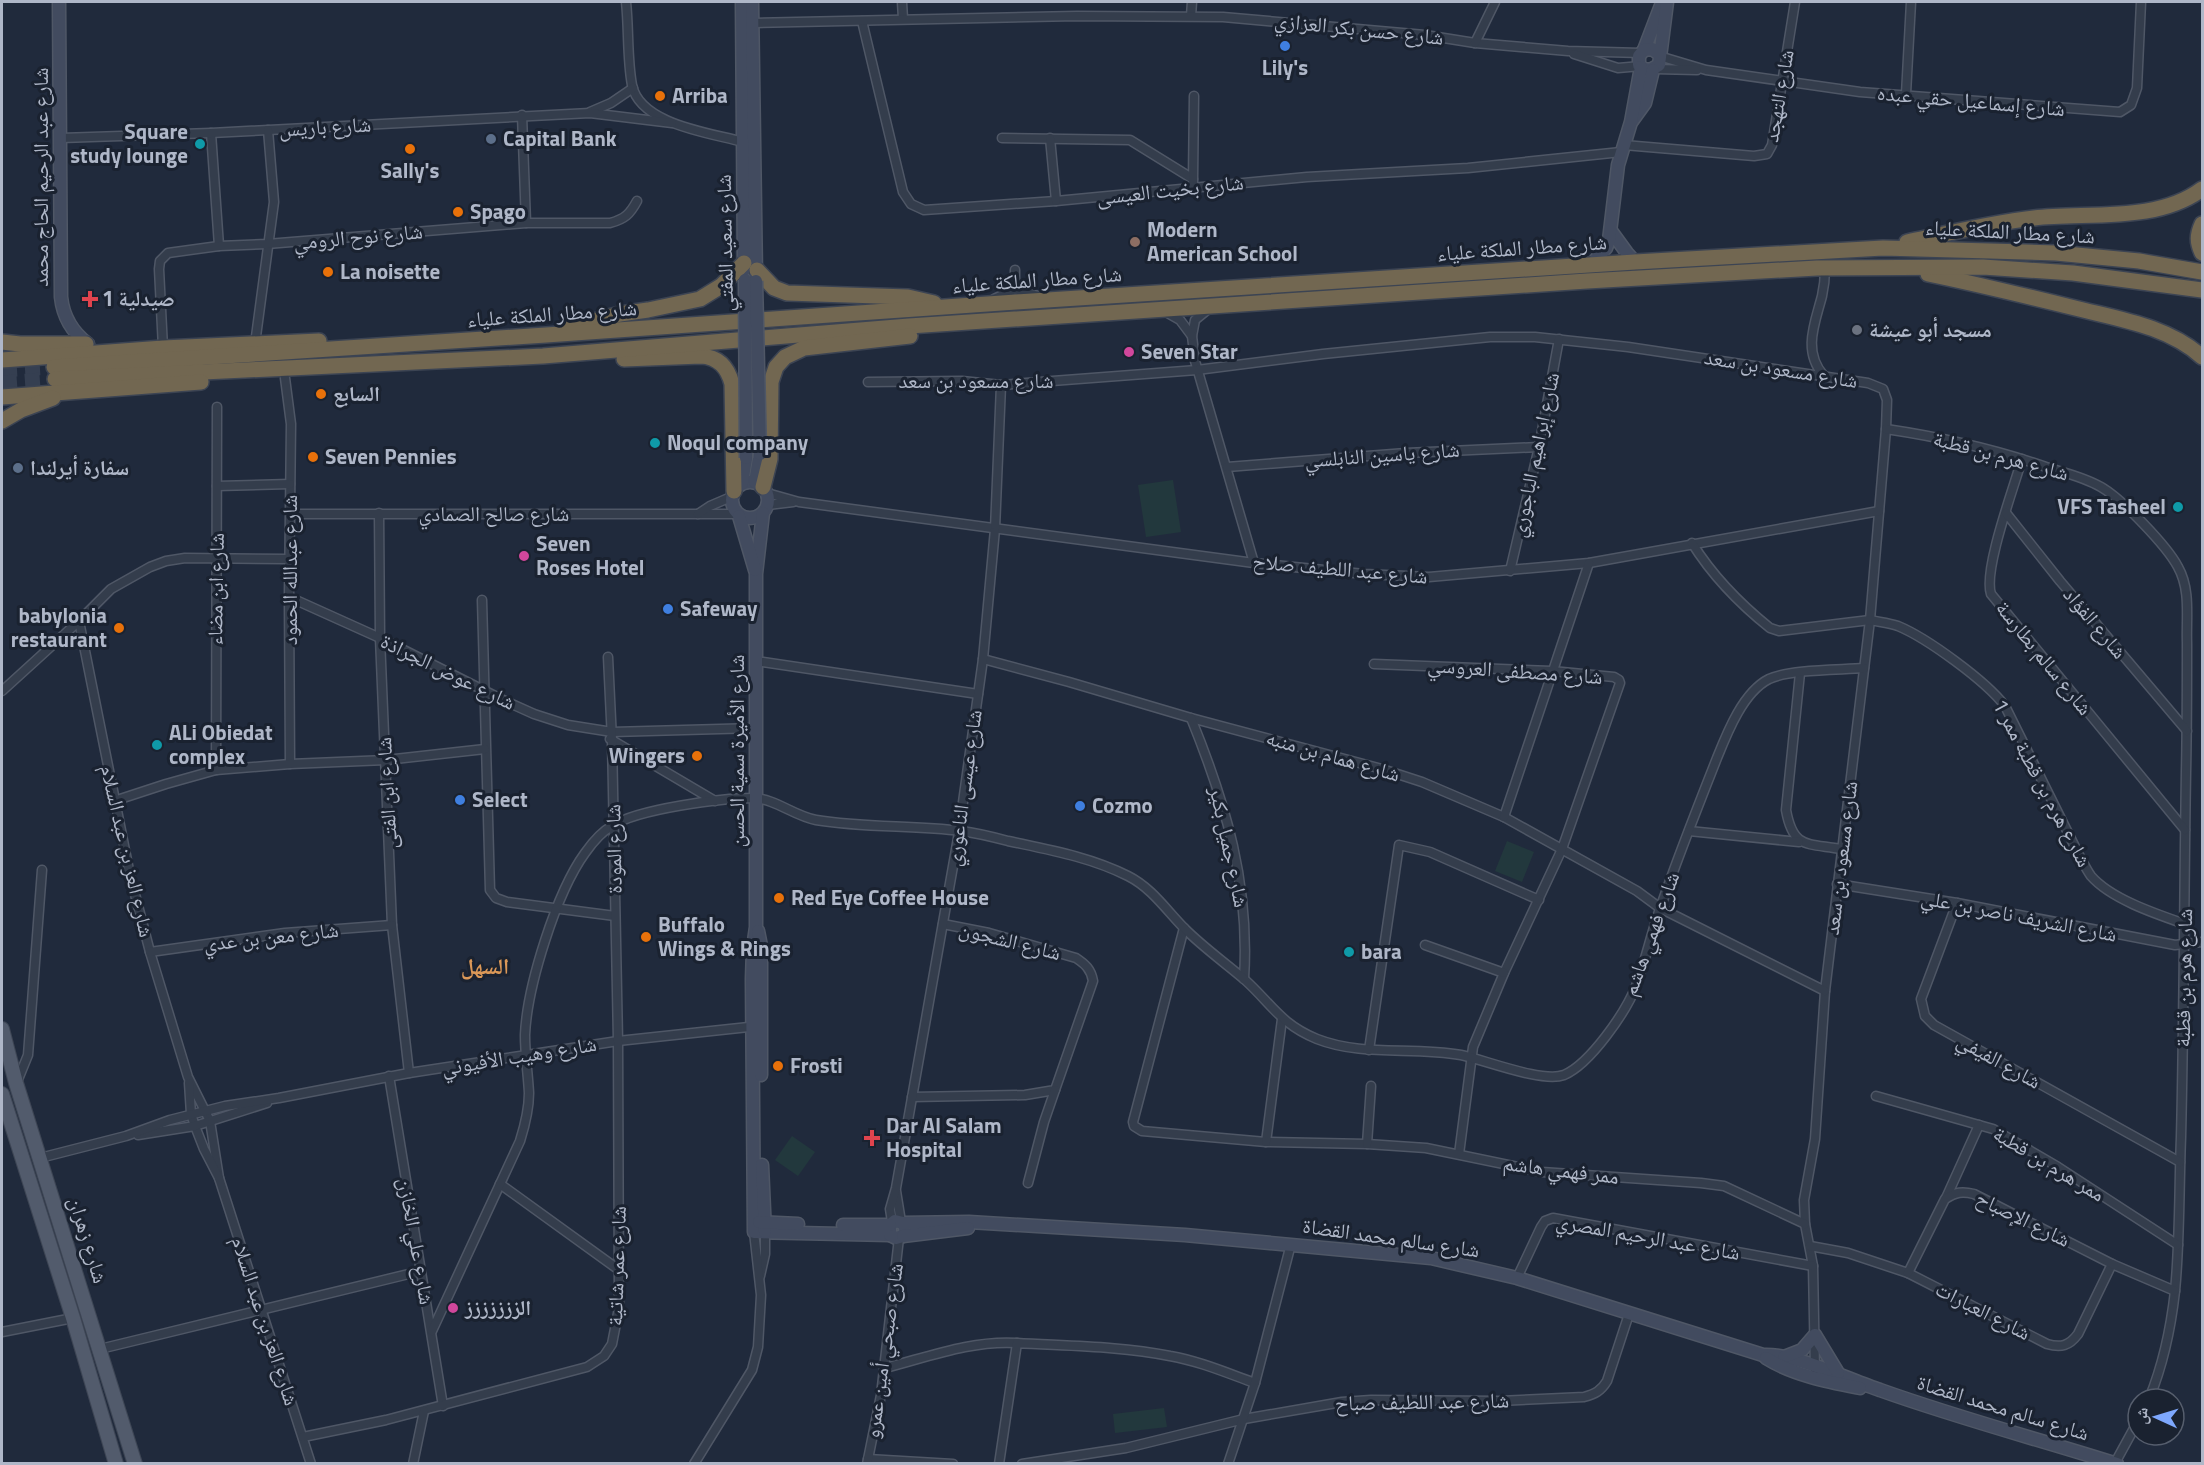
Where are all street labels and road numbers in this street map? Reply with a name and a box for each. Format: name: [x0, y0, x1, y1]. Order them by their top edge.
street label: شارع حسن بكر العزازي: [1273, 3, 1445, 54]
street label: شارع التهجد: [1754, 47, 1802, 145]
street label: شارع عبد الرحيم الحاج محمد: [24, 67, 56, 287]
street label: شارع إسماعيل حقي عبده: [1876, 76, 2066, 125]
street label: شارع باريس: [278, 108, 372, 144]
street label: شارع بخيت العيسى: [1095, 165, 1245, 213]
street label: شارع سعيد المفتي: [707, 174, 743, 312]
street label: شارع مطار الملكة علياء: [1924, 211, 2096, 251]
street label: شارع نوح الرومي: [292, 214, 424, 259]
street label: شارع مطار الملكة علياء: [1436, 225, 1608, 269]
street label: شارع مطار الملكة علياء: [951, 257, 1123, 301]
street label: شارع مطار الملكة علياء: [466, 291, 638, 335]
street label: شارع مسعود بن سعد: [1702, 340, 1860, 396]
street label: شارع مسعود بن سعد: [898, 364, 1054, 396]
street label: شارع إبراهيم الباجوري: [1501, 369, 1568, 541]
street label: شارع هرم بن قطبة: [1930, 422, 2072, 488]
street label: شارع ياسين النابلسي: [1303, 433, 1461, 477]
street label: شارع عبدالله الحمود: [273, 495, 305, 645]
street label: شارع صالح الصمادي: [419, 497, 569, 530]
street label: شارع ابن مضاء: [198, 532, 232, 646]
street label: شارع عبد اللطيف صلاح: [1251, 544, 1429, 592]
street label: شارع الفؤاد: [2056, 579, 2136, 665]
street label: شارع سالم بطارسة: [1988, 593, 2101, 722]
street label: شارع عوض الجراذة: [375, 625, 521, 718]
street label: شارع مصطفى العروسي: [1426, 648, 1604, 693]
street label: شارع الأميرة سمية الحسن: [720, 654, 752, 848]
street label: شارع هرم بن قطبة ممر 1: [1985, 693, 2101, 872]
street label: شارع عيسى الناعوري: [936, 707, 991, 869]
street label: شارع همام بن منبه: [1262, 721, 1404, 789]
street label: شارع ابن الفتى: [367, 736, 405, 850]
street label: شارع العز بن عبد السلام: [93, 761, 163, 940]
street label: شارع مسعود بن سعد: [1815, 779, 1865, 937]
street label: شارع جميل بكير: [1201, 783, 1258, 910]
street label: شارع المودة: [596, 804, 630, 894]
street label: شارع فهمي هاشم: [1613, 867, 1689, 1001]
street label: شارع الشريف ناصر بن علي: [1918, 880, 2120, 951]
street label: شارع هرم بن قطبة: [2166, 908, 2200, 1048]
street label: شارع الشجون: [956, 912, 1065, 968]
street label: شارع معن بن عدي: [202, 913, 340, 960]
street label: شارع الفيفي: [1951, 1024, 2048, 1098]
street label: شارع وهيب الأفيوني: [439, 1027, 599, 1084]
street label: ممر هرم بن قطبة: [1987, 1117, 2112, 1209]
street label: ممر فهمي هاشم: [1501, 1146, 1621, 1193]
street label: شارع علي الخازن: [389, 1175, 444, 1307]
street label: شارع الإصباح: [1971, 1181, 2076, 1255]
street label: شارع زهران: [61, 1192, 117, 1287]
street label: شارع عبد الرحيم المصري: [1553, 1204, 1743, 1269]
street label: شارع عمر شاتية: [598, 1205, 634, 1327]
street label: شارع سالم محمد القضاة: [1301, 1209, 1482, 1265]
street label: شارع العز بن عبد السلام: [224, 1232, 308, 1409]
street label: شارع صبحي أمين عمرو: [855, 1261, 912, 1441]
street label: شارع العبارات: [1930, 1272, 2037, 1348]
street label: شارع سالم محمد القضاة: [1913, 1366, 2093, 1448]
street label: شارع عبد اللطيف صباح: [1335, 1383, 1509, 1419]

